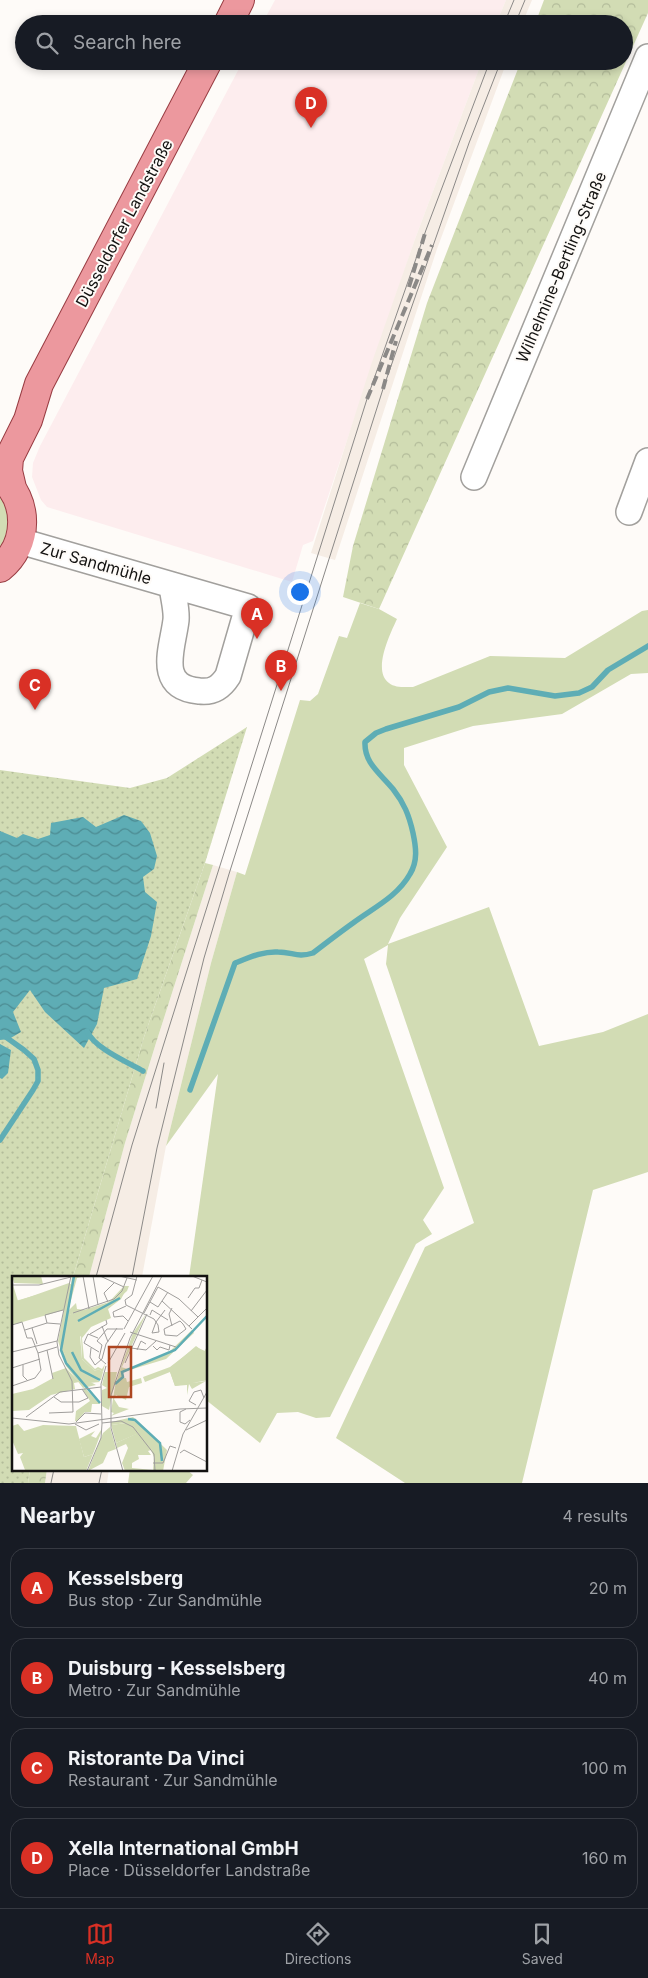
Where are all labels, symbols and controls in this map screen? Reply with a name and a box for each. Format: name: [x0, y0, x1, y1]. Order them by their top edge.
search box: [15, 15, 633, 70]
icon: search: [33, 29, 61, 57]
text: Search here: [73, 31, 182, 54]
pin: D: [295, 87, 327, 128]
street label: Düsseldorfer Landstraße: [71, 136, 177, 310]
street label: Wilhelmine-Bertling-Straße: [512, 168, 610, 366]
street label: Zur Sandmühle: [38, 538, 154, 588]
your location: [287, 579, 313, 605]
pin: A: [241, 598, 273, 639]
pin: B: [265, 650, 297, 691]
pin: C: [19, 669, 51, 710]
inset map: [12, 1276, 208, 1470]
text: Nearby: [20, 1503, 95, 1528]
text: 4 results: [563, 1506, 628, 1526]
text: Kesselsberg: [68, 1567, 183, 1590]
text: A: [31, 1578, 43, 1598]
text: 20 m: [589, 1578, 627, 1598]
text: Bus stop · Zur Sandmühle: [68, 1590, 262, 1610]
text: Duisburg - Kesselsberg: [68, 1657, 286, 1680]
text: B: [32, 1668, 42, 1688]
text: 40 m: [588, 1668, 627, 1688]
text: Metro · Zur Sandmühle: [68, 1680, 241, 1700]
text: Ristorante Da Vinci: [68, 1747, 244, 1770]
text: C: [31, 1758, 43, 1778]
text: 100 m: [582, 1758, 627, 1778]
text: Restaurant · Zur Sandmühle: [68, 1770, 278, 1790]
text: Xella International GmbH: [68, 1837, 299, 1860]
text: D: [31, 1848, 43, 1868]
text: 160 m: [582, 1848, 627, 1868]
text: Place · Düsseldorfer Landstraße: [68, 1860, 310, 1880]
tab: Map: [85, 1920, 114, 1967]
tab: Directions: [285, 1920, 351, 1967]
tab: Saved: [522, 1920, 563, 1967]

